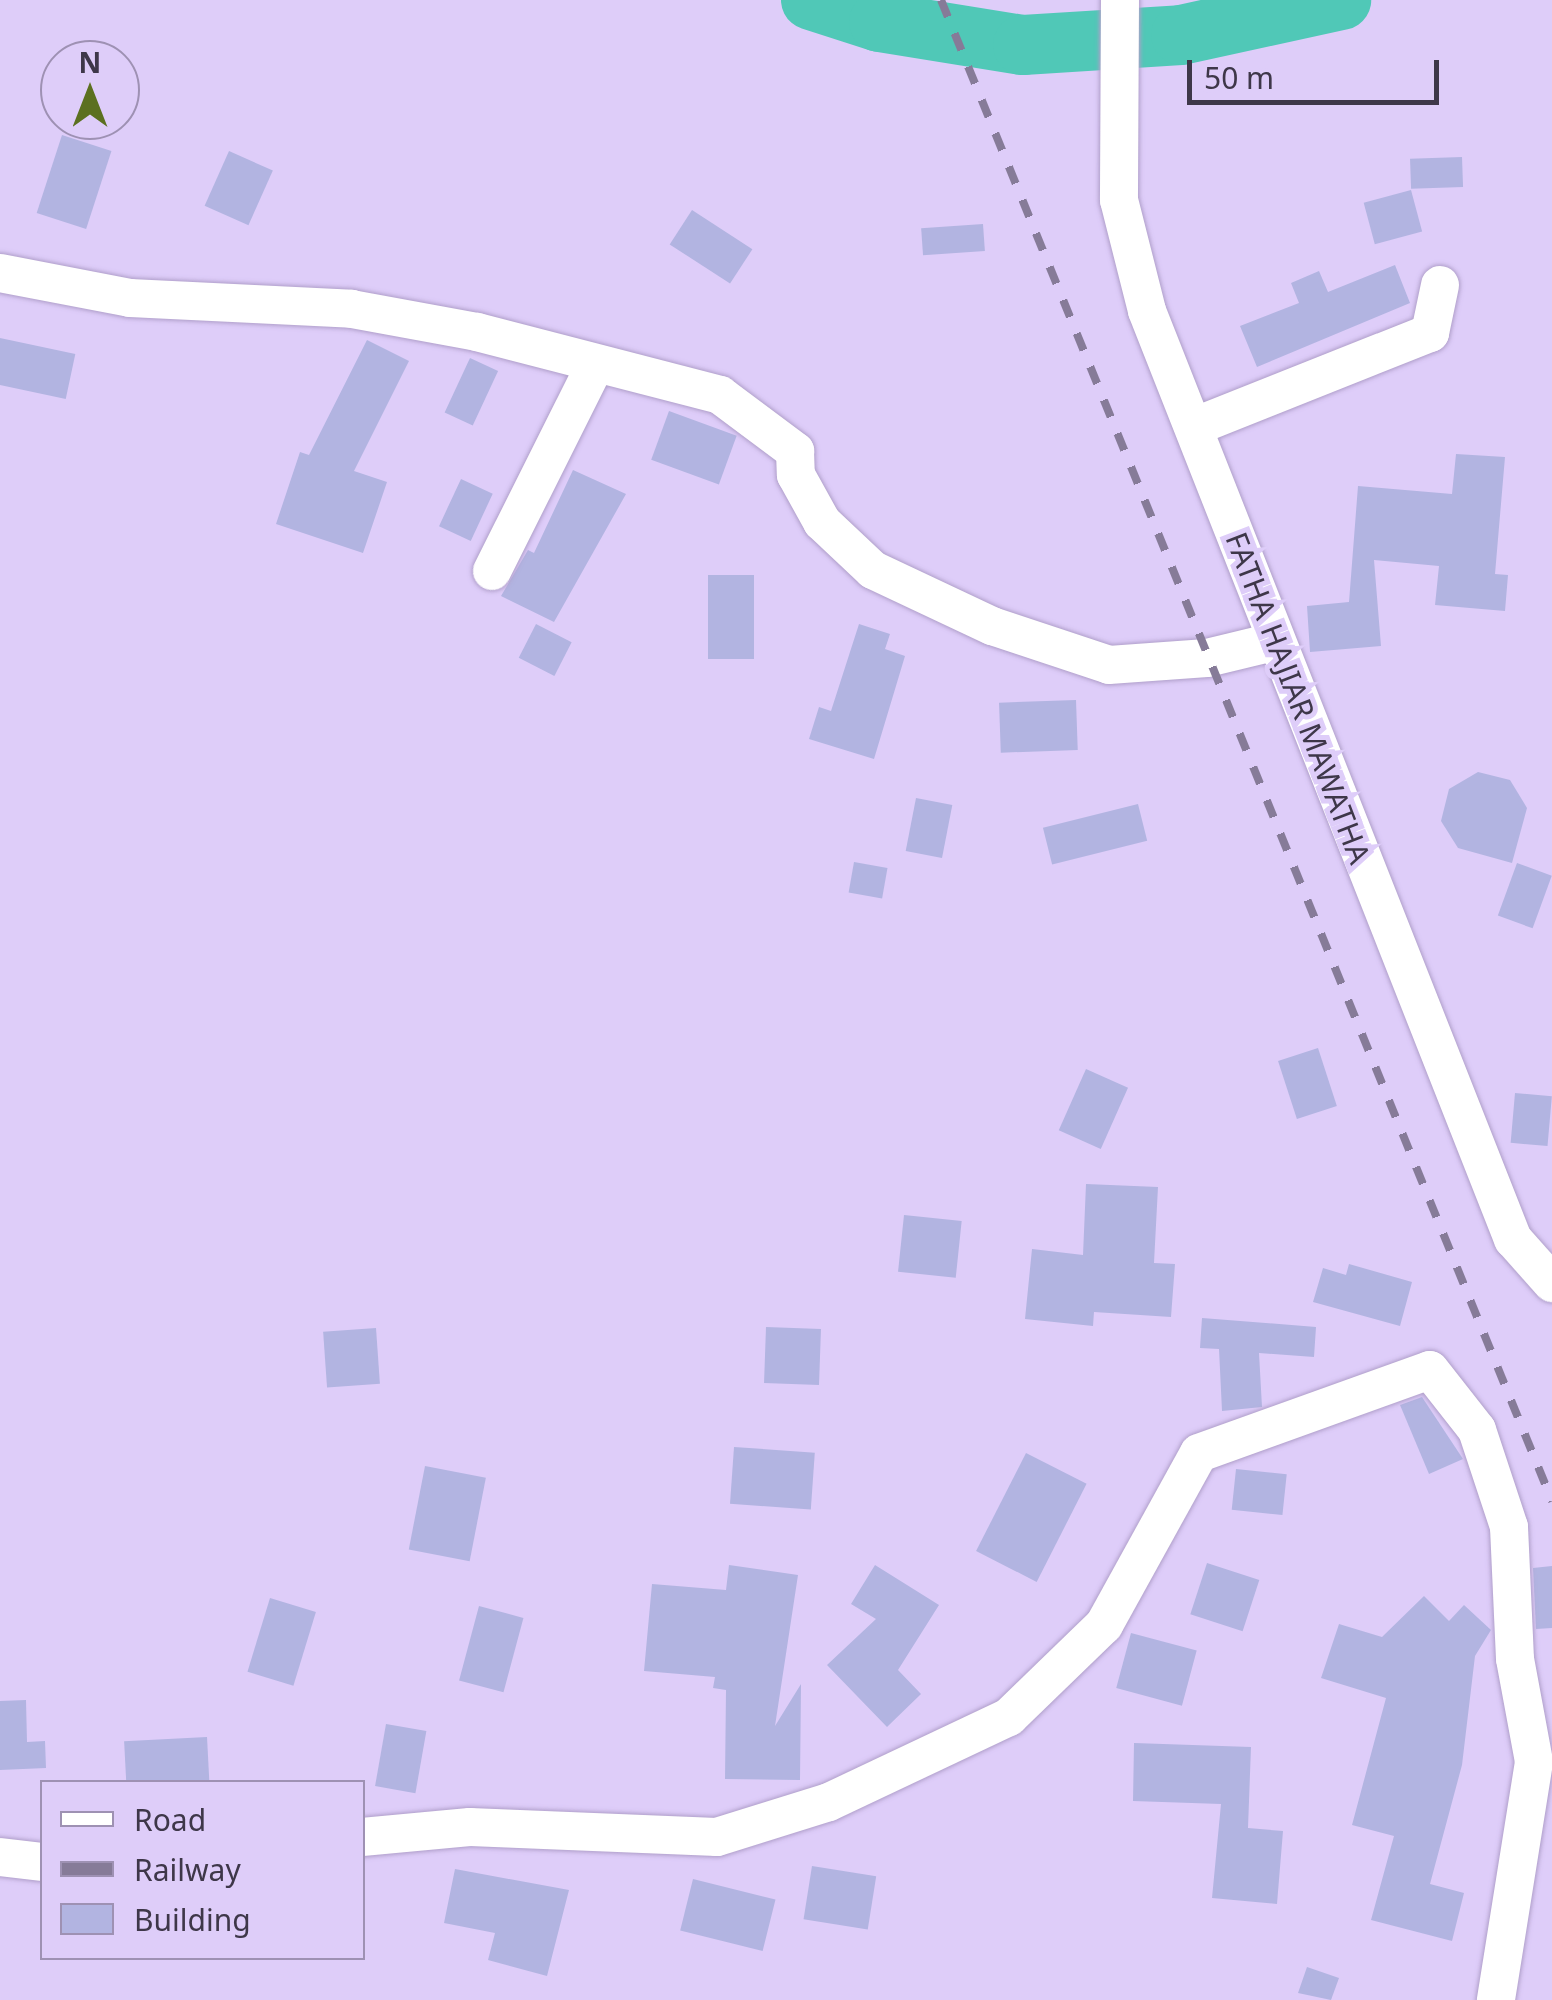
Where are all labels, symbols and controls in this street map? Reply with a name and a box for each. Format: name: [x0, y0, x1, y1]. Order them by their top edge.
north arrow: [40, 40, 140, 140]
scale bar: [1192, 40, 1444, 102]
text: N: [79, 43, 101, 81]
text: 50 m: [1204, 57, 1274, 98]
street label: FATHA HAJIAR MAWATHA: [1218, 527, 1378, 869]
legend: [40, 1780, 365, 1960]
text: Road: [134, 1799, 206, 1840]
text: Railway: [134, 1849, 241, 1890]
text: Building: [134, 1899, 251, 1940]

